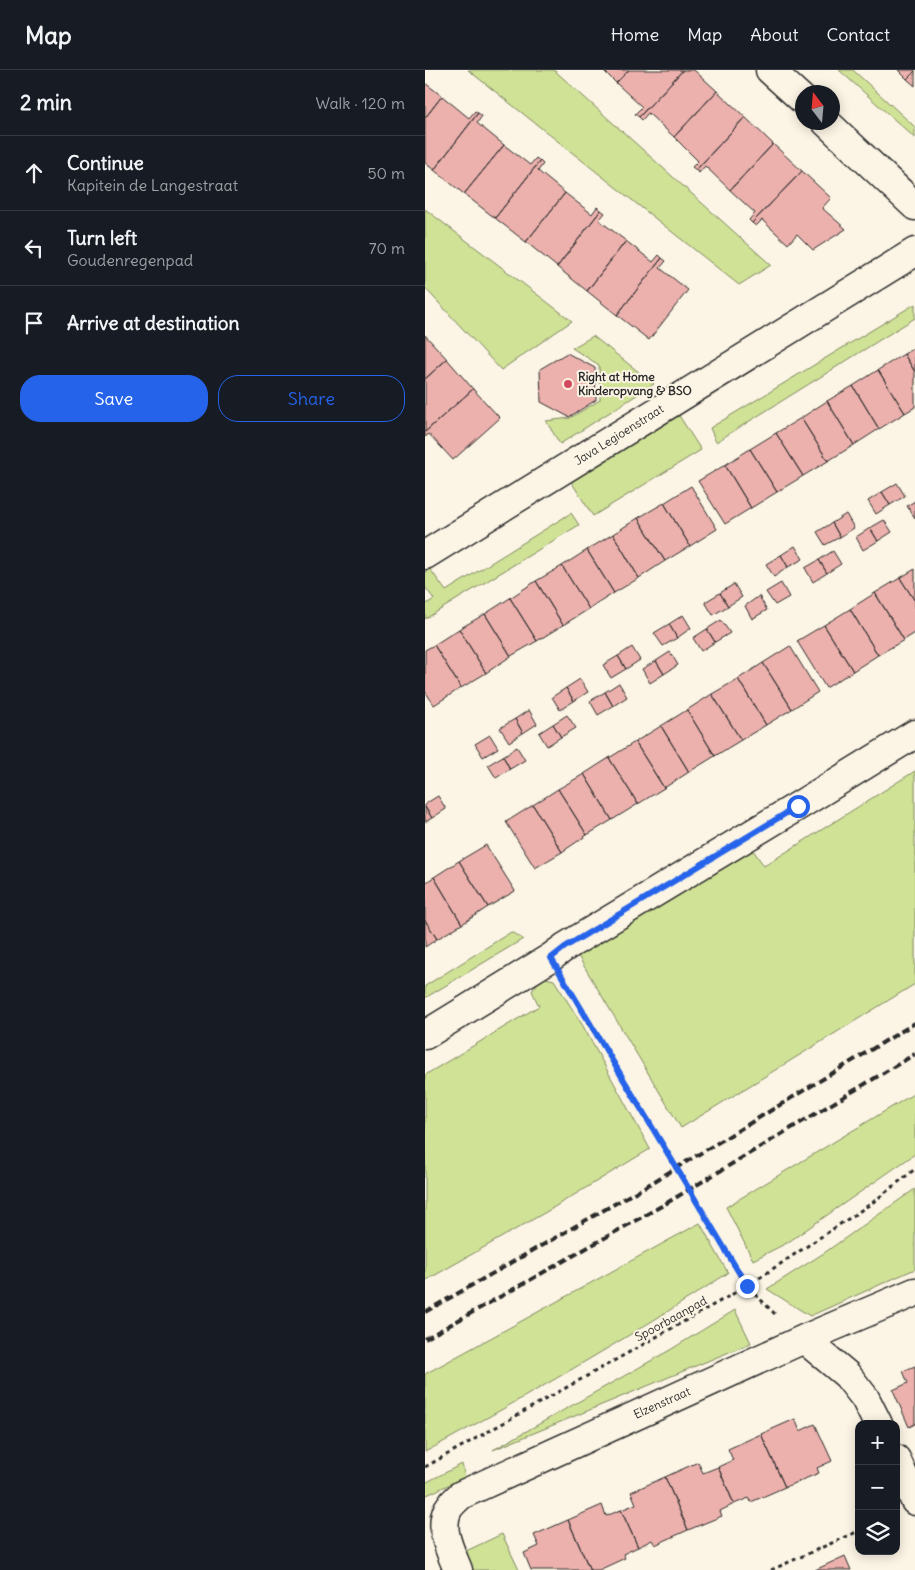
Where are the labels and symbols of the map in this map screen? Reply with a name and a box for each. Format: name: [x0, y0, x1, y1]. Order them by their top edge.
north arrow: [795, 85, 840, 130]
place label: Right at Home Kinderopvang & BSO: [578, 369, 692, 399]
marker: Right at Home Kinderopvang & BSO: [562, 378, 574, 390]
street label: Java Legioenstraat: [571, 401, 666, 468]
route start: [787, 795, 810, 818]
route end: [736, 1275, 759, 1298]
street label: Spoorbaanpad: [632, 1293, 709, 1344]
street label: Elzenstraat: [631, 1383, 693, 1422]

